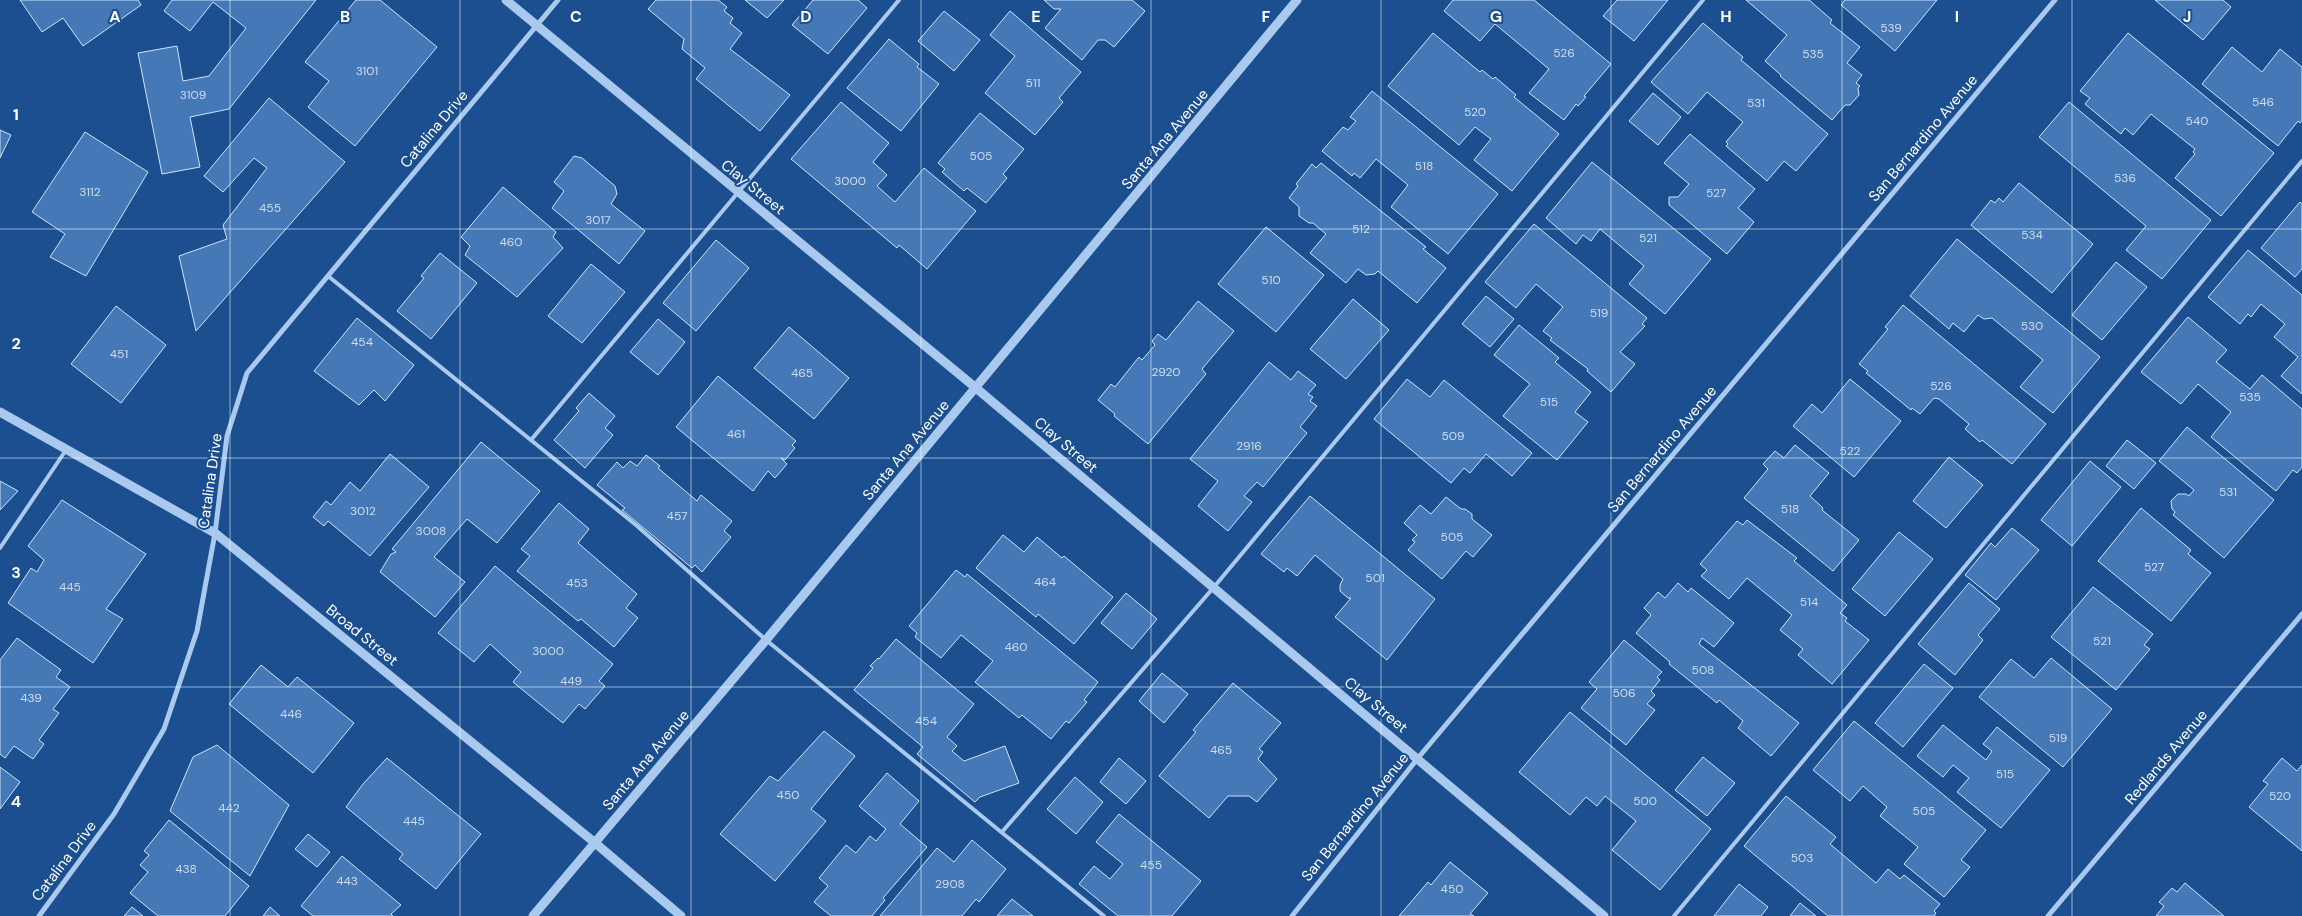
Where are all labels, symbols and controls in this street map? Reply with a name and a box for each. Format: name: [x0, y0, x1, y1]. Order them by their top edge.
text: A: [109, 6, 121, 27]
text: B: [340, 6, 350, 27]
text: C: [570, 6, 582, 27]
text: D: [800, 6, 812, 27]
text: E: [1031, 6, 1041, 27]
text: F: [1262, 6, 1271, 27]
text: G: [1490, 6, 1502, 27]
text: H: [1720, 6, 1732, 27]
text: I: [1955, 6, 1959, 27]
text: J: [2183, 6, 2191, 27]
house number: 539: [1880, 20, 1902, 36]
house number: 526: [1553, 45, 1575, 61]
house number: 535: [1802, 46, 1824, 62]
house number: 3101: [356, 63, 378, 79]
street label: San Bernardino Avenue: [1864, 70, 1982, 206]
house number: 511: [1026, 75, 1040, 91]
street label: Santa Ana Avenue: [1117, 85, 1213, 193]
street label: Catalina Drive: [395, 86, 473, 172]
house number: 3109: [180, 87, 206, 103]
house number: 546: [2252, 94, 2274, 110]
house number: 531: [1747, 95, 1765, 111]
text: 1: [13, 104, 19, 125]
house number: 520: [1464, 104, 1486, 120]
house number: 540: [2186, 113, 2208, 129]
house number: 505: [970, 148, 992, 164]
street label: Clay Street: [717, 155, 789, 219]
house number: 518: [1415, 158, 1433, 174]
house number: 536: [2114, 170, 2136, 186]
house number: 3000: [834, 173, 866, 189]
house number: 3112: [79, 184, 101, 200]
house number: 527: [1706, 185, 1726, 201]
house number: 455: [259, 200, 281, 216]
house number: 3017: [585, 212, 611, 228]
house number: 512: [1352, 221, 1370, 237]
house number: 534: [2021, 227, 2043, 243]
house number: 521: [1639, 230, 1657, 246]
house number: 460: [499, 234, 523, 250]
house number: 510: [1261, 272, 1281, 288]
house number: 519: [1590, 305, 1608, 321]
house number: 530: [2021, 318, 2043, 334]
text: 2: [11, 333, 21, 354]
house number: 454: [351, 334, 373, 350]
house number: 451: [110, 346, 128, 362]
house number: 2920: [1151, 364, 1181, 380]
house number: 465: [791, 365, 813, 381]
house number: 526: [1930, 378, 1952, 394]
street label: San Bernardino Avenue: [1603, 381, 1721, 517]
house number: 535: [2239, 389, 2261, 405]
house number: 515: [1540, 394, 1558, 410]
street label: Santa Ana Avenue: [858, 396, 954, 504]
street label: Clay Street: [1030, 413, 1102, 477]
house number: 461: [727, 426, 745, 442]
house number: 509: [1441, 428, 1465, 444]
street label: Catalina Drive: [193, 432, 227, 530]
house number: 2916: [1236, 438, 1262, 454]
house number: 522: [1840, 443, 1861, 459]
house number: 531: [2219, 484, 2237, 500]
house number: 518: [1781, 501, 1799, 517]
house number: 3012: [350, 503, 376, 519]
house number: 457: [667, 508, 687, 524]
house number: 3008: [416, 523, 446, 539]
house number: 505: [1441, 529, 1463, 545]
house number: 527: [2144, 559, 2164, 575]
text: 3: [11, 562, 21, 583]
house number: 501: [1365, 570, 1385, 586]
house number: 464: [1034, 574, 1056, 590]
house number: 453: [566, 575, 588, 591]
house number: 445: [59, 579, 81, 595]
house number: 514: [1800, 594, 1818, 610]
street label: Broad Street: [322, 600, 402, 670]
house number: 521: [2093, 633, 2111, 649]
house number: 460: [1004, 639, 1028, 655]
house number: 3000: [532, 643, 564, 659]
house number: 508: [1692, 662, 1714, 678]
house number: 449: [560, 673, 582, 689]
street label: Clay Street: [1340, 673, 1412, 737]
house number: 506: [1612, 685, 1636, 701]
house number: 439: [20, 690, 42, 706]
street label: Redlands Avenue: [2120, 705, 2212, 809]
house number: 446: [280, 706, 302, 722]
street label: Santa Ana Avenue: [598, 706, 694, 814]
house number: 454: [915, 713, 937, 729]
house number: 519: [2049, 730, 2067, 746]
house number: 465: [1210, 742, 1232, 758]
street label: San Bernardino Avenue: [1297, 748, 1413, 886]
house number: 515: [1996, 766, 2014, 782]
house number: 450: [777, 787, 799, 803]
house number: 520: [2269, 788, 2291, 804]
text: 4: [11, 791, 21, 812]
house number: 500: [1633, 793, 1657, 809]
house number: 442: [218, 800, 240, 816]
house number: 505: [1913, 803, 1935, 819]
house number: 445: [403, 813, 425, 829]
street label: Catalina Drive: [27, 817, 101, 905]
house number: 503: [1791, 850, 1813, 866]
house number: 455: [1140, 857, 1162, 873]
house number: 438: [175, 861, 197, 877]
house number: 443: [336, 873, 358, 889]
house number: 2908: [935, 876, 965, 892]
house number: 450: [1441, 881, 1463, 897]

